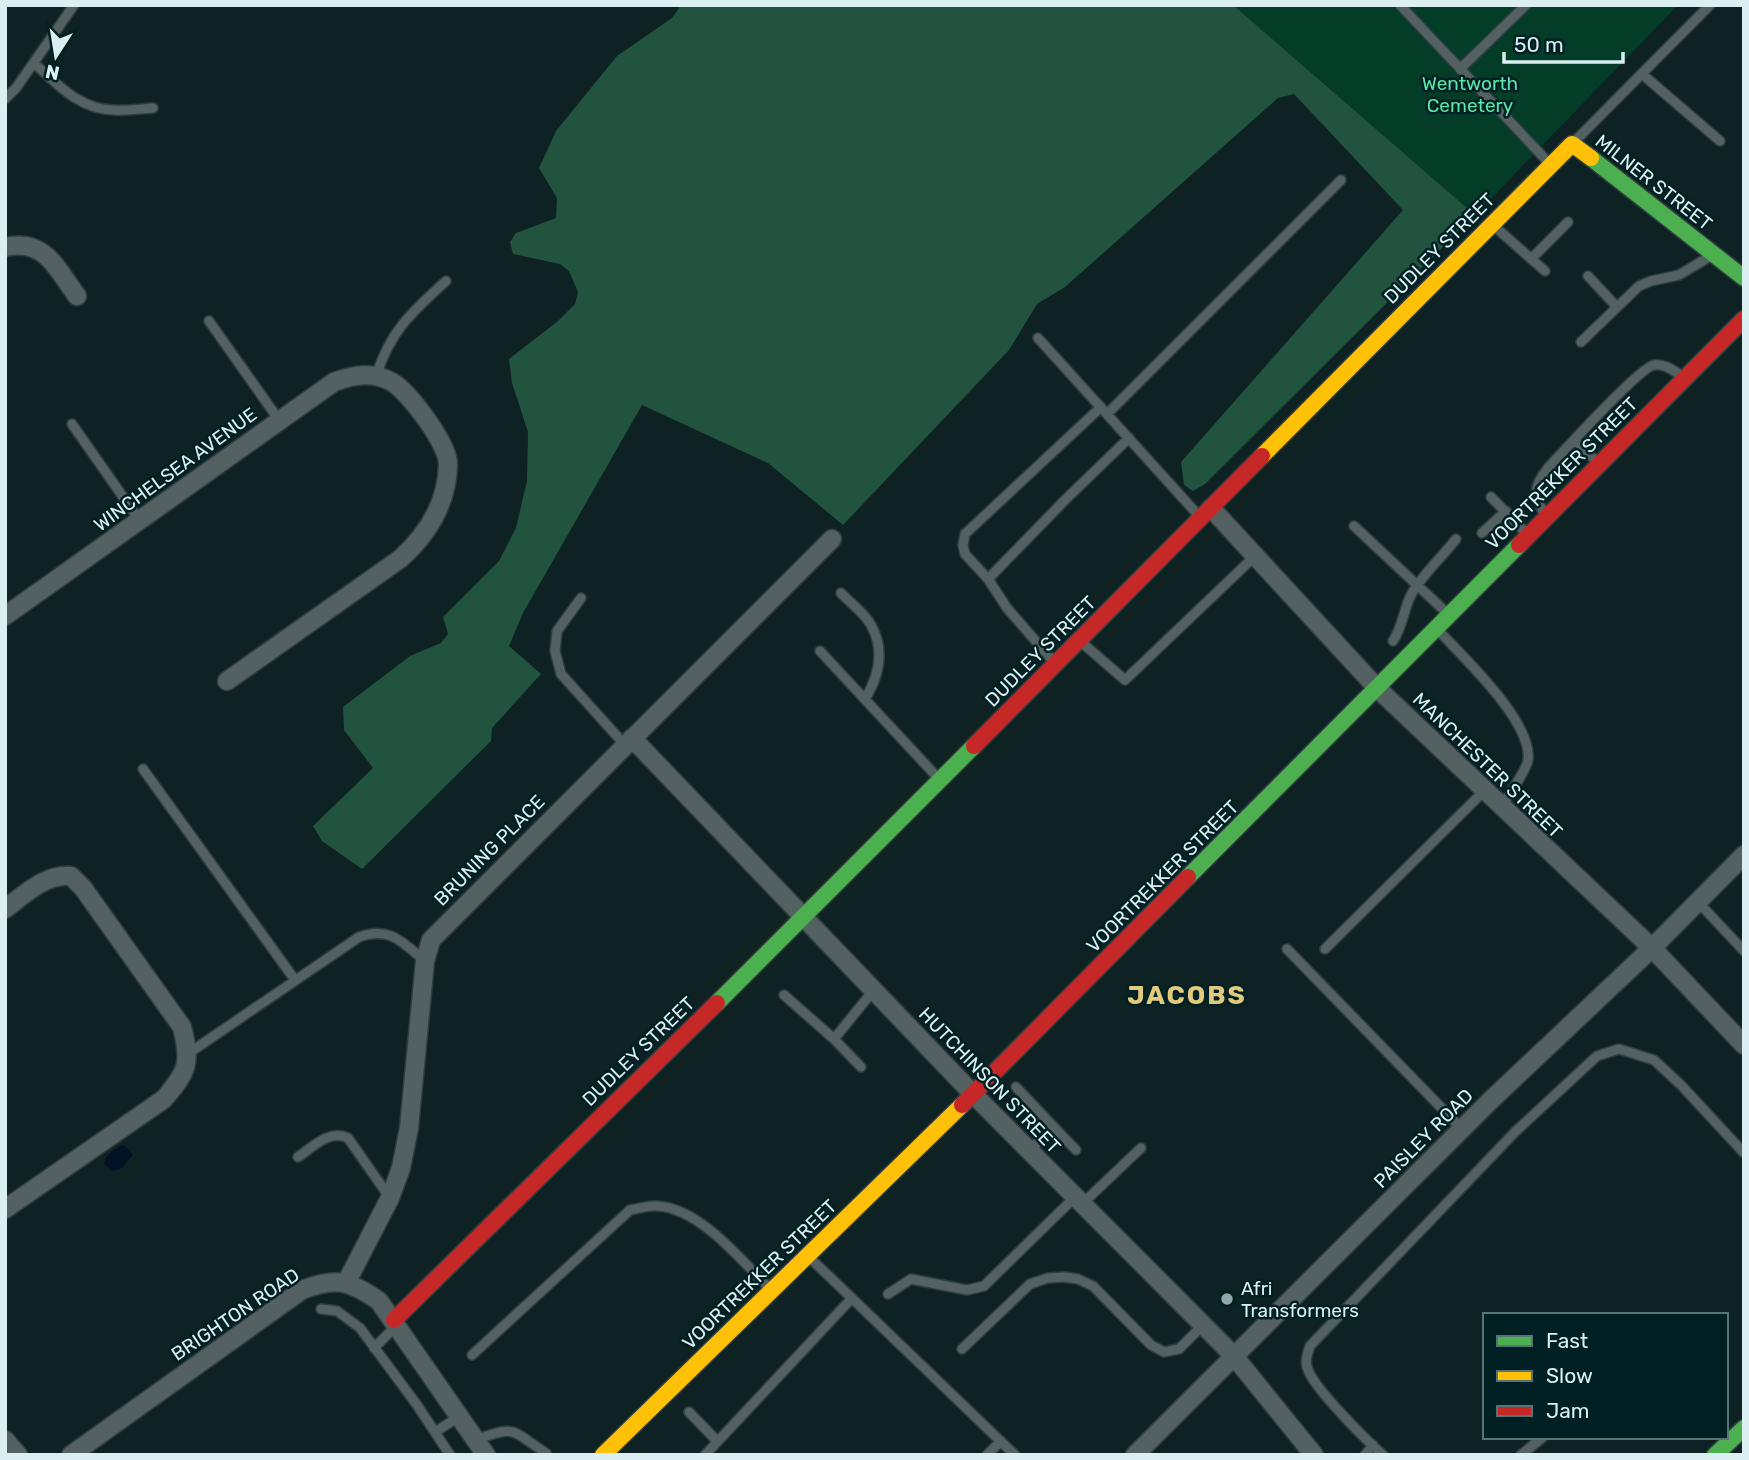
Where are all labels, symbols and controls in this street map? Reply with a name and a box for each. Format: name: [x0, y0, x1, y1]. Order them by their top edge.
north arrow: [21, 21, 91, 91]
scale bar: [1504, 21, 1623, 65]
text: 50 m: [1514, 32, 1564, 57]
text: N: [43, 59, 62, 85]
park label: Wentworth Cemetery: [1422, 72, 1518, 117]
street label: MILNER STREET: [1591, 130, 1717, 235]
street label: DUDLEY STREET: [1379, 188, 1500, 309]
street label: VOORTREKKER STREET: [1481, 393, 1642, 554]
street label: WINCHELSEA AVENUE: [89, 403, 261, 536]
street label: DUDLEY STREET: [980, 591, 1101, 712]
street label: MANCHESTER STREET: [1408, 688, 1567, 843]
street label: BRUNING PLACE: [429, 790, 550, 911]
street label: VOORTREKKER STREET: [1082, 796, 1243, 957]
district label: JACOBS: [1127, 980, 1247, 1011]
street label: DUDLEY STREET: [577, 992, 699, 1111]
street label: HUTCHINSON STREET: [914, 1003, 1065, 1158]
street label: PAISLEY ROAD: [1369, 1084, 1478, 1193]
street label: VOORTREKKER STREET: [677, 1195, 841, 1354]
street label: BRIGHTON ROAD: [167, 1263, 304, 1366]
place label: Afri Transformers: [1241, 1277, 1359, 1322]
marker: Afri Transformers: [1219, 1291, 1235, 1307]
legend: [1483, 1313, 1728, 1439]
text: Fast: [1546, 1328, 1588, 1353]
text: Slow: [1546, 1363, 1593, 1388]
text: Jam: [1546, 1398, 1590, 1423]

